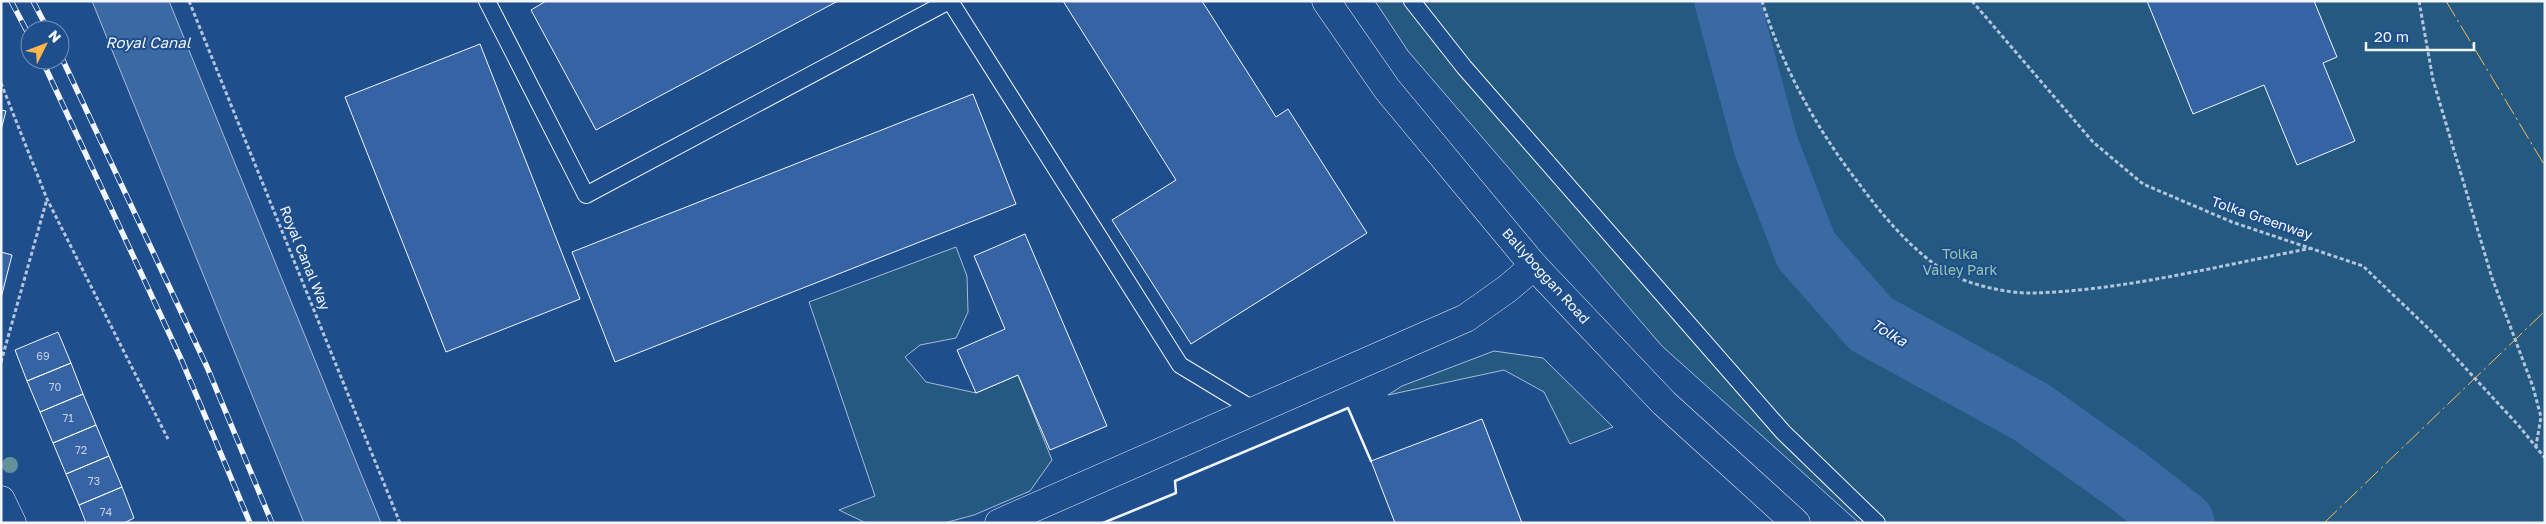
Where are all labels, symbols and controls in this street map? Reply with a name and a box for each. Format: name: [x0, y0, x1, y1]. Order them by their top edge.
north arrow: [20, 20, 70, 70]
scale bar: [2366, 20, 2474, 52]
text: N: [45, 26, 65, 46]
text: 20 m: [2374, 27, 2409, 45]
water label: Royal Canal: [106, 33, 192, 52]
street label: Tolka Greenway: [2209, 192, 2315, 243]
street label: Royal Canal Way: [277, 203, 334, 313]
street label: Ballyboggan Road: [1499, 225, 1594, 327]
park label: Tolka Valley Park: [1923, 245, 1997, 278]
water label: Tolka: [1868, 314, 1911, 350]
house number: 69: [36, 349, 50, 362]
house number: 70: [49, 380, 62, 393]
house number: 71: [62, 411, 74, 424]
house number: 72: [75, 443, 87, 456]
house number: 73: [88, 474, 100, 487]
house number: 74: [100, 505, 113, 518]

